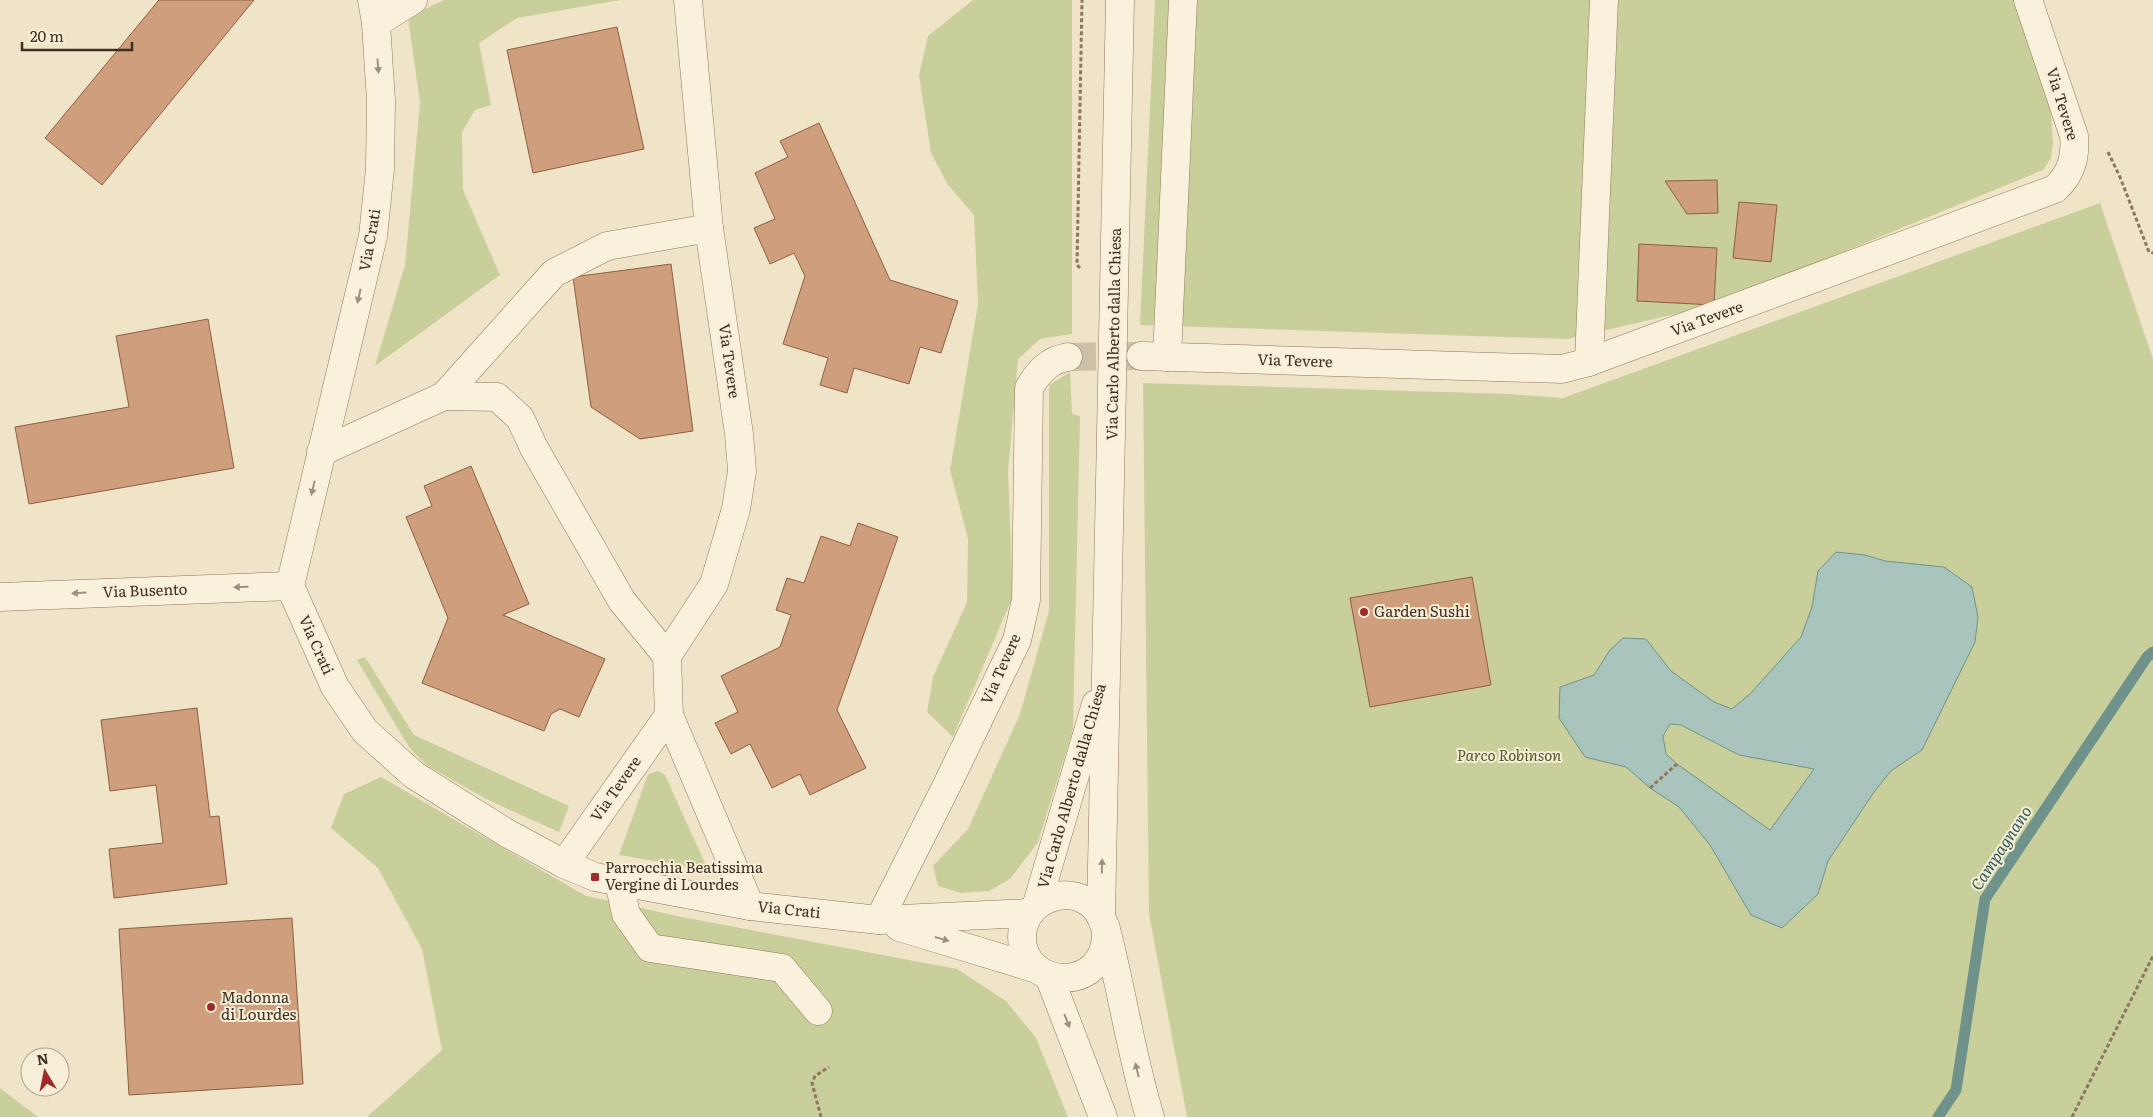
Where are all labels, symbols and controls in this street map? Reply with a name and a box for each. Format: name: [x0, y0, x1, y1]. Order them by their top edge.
scale bar: [22, 20, 132, 52]
text: 20 m: [30, 24, 64, 47]
one-way arrow: [375, 58, 383, 74]
street label: Via Tevere: [2041, 64, 2086, 143]
street label: Via Crati: [352, 207, 385, 273]
street label: Via Carlo Alberto dalla Chiesa: [1099, 227, 1126, 440]
one-way arrow: [355, 289, 363, 305]
street label: Via Tevere: [1667, 294, 1746, 341]
street label: Via Tevere: [714, 322, 747, 400]
street label: Via Tevere: [1257, 347, 1333, 372]
one-way arrow: [309, 481, 317, 496]
street label: Via Busento: [102, 577, 188, 602]
one-way arrow: [233, 584, 249, 592]
one-way arrow: [71, 590, 87, 598]
place label: Garden Sushi: [1374, 599, 1470, 622]
marker: Garden Sushi: [1358, 606, 1370, 618]
street label: Via Crati: [294, 611, 341, 678]
street label: Via Tevere: [974, 629, 1026, 708]
street label: Via Carlo Alberto dalla Chiesa: [1030, 679, 1111, 891]
park label: Parco Robinson: [1457, 743, 1561, 766]
street label: Via Tevere: [584, 750, 646, 826]
water label: Campagnano: [1964, 800, 2037, 895]
place label: Parrocchia Beatissima Vergine di Lourdes: [605, 855, 764, 895]
one-way arrow: [1098, 857, 1106, 873]
marker: Parrocchia Beatissima Vergine di Lourdes: [589, 871, 601, 883]
street label: Via Crati: [757, 894, 822, 923]
one-way arrow: [935, 936, 950, 944]
place label: Madonna di Lourdes: [221, 985, 296, 1025]
marker: Madonna di Lourdes: [205, 1001, 217, 1013]
one-way arrow: [1063, 1014, 1071, 1028]
north arrow: [20, 1047, 70, 1097]
text: N: [35, 1047, 50, 1069]
one-way arrow: [1133, 1063, 1141, 1078]

